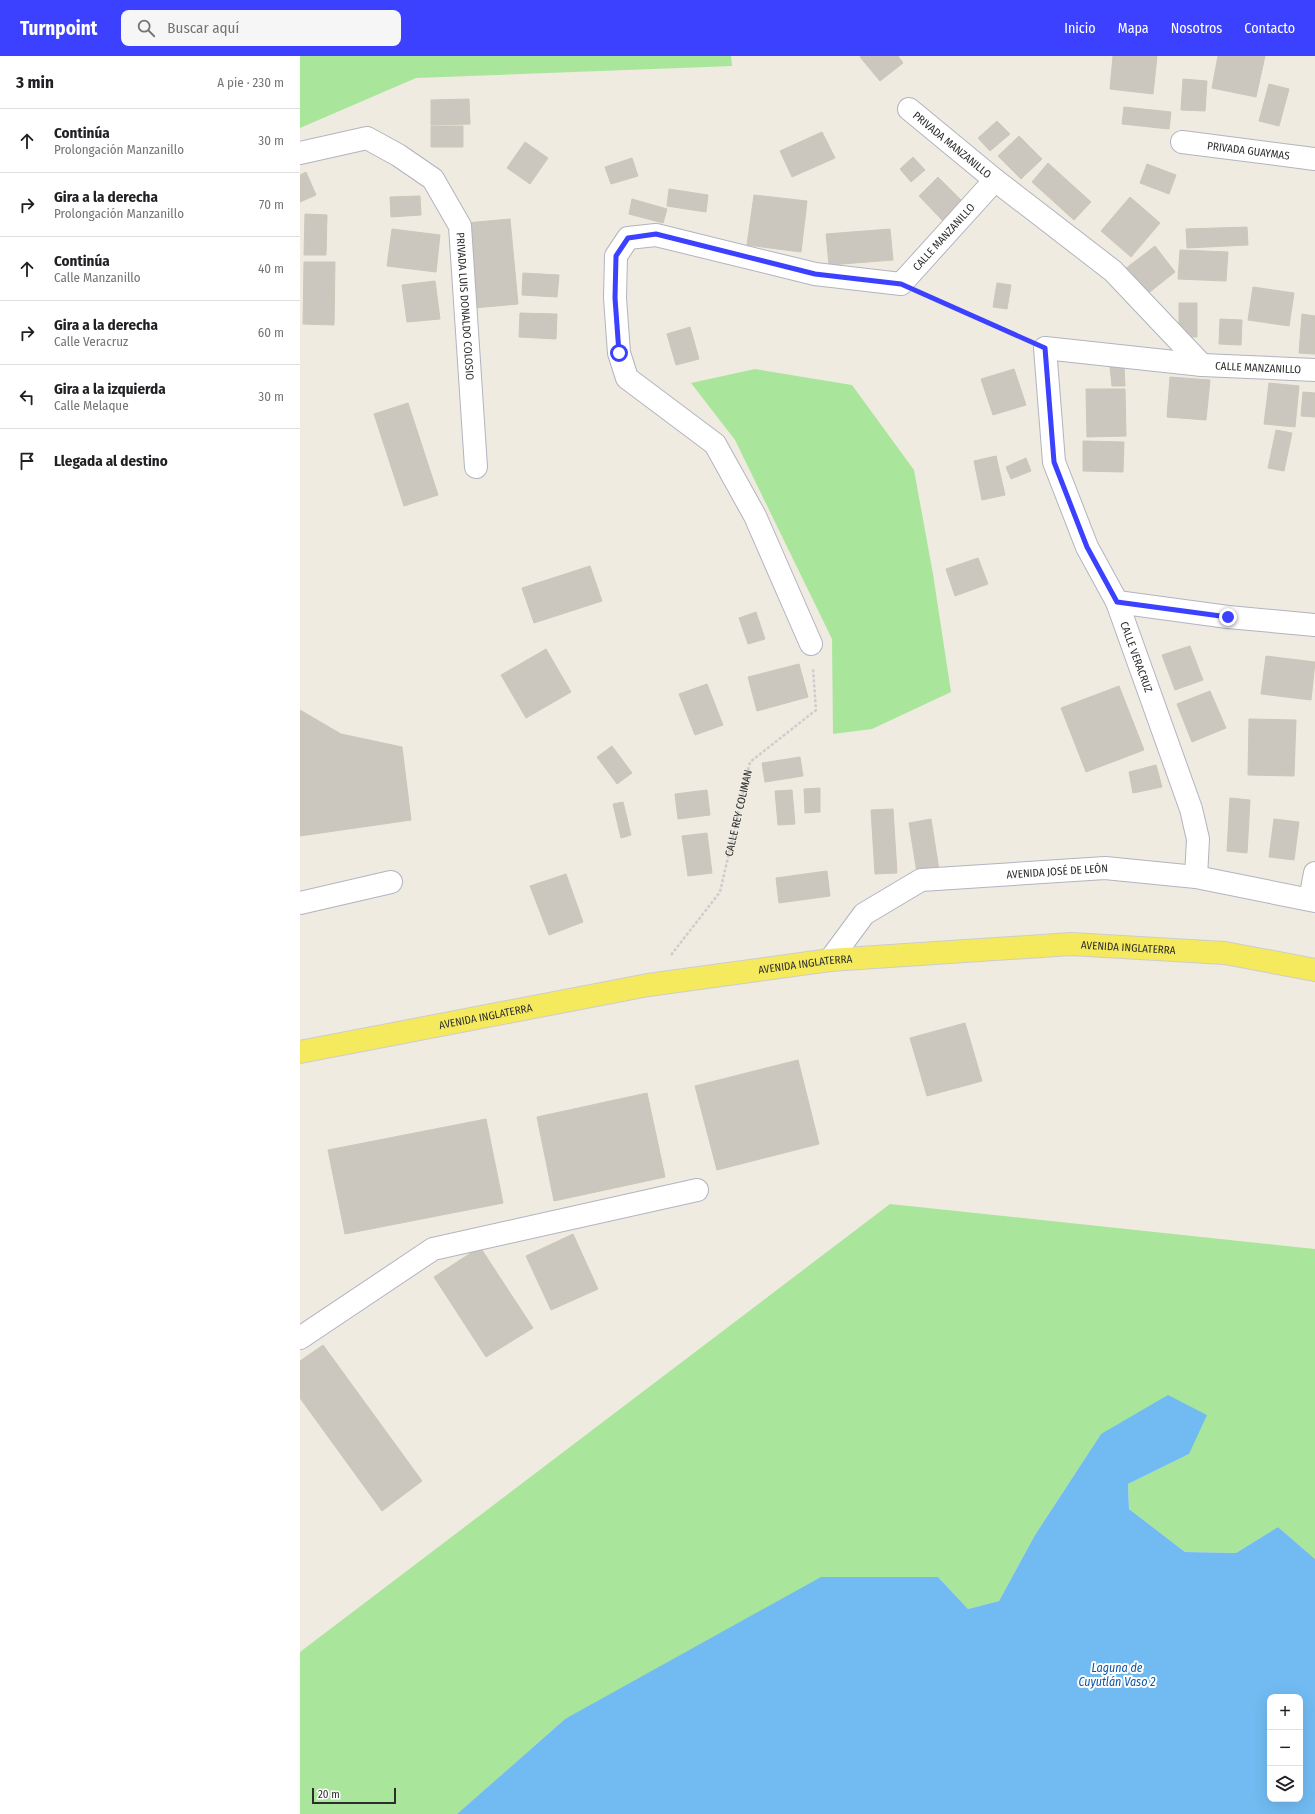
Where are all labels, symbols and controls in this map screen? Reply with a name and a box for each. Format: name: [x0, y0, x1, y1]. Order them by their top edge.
search box: [121, 10, 401, 46]
text: Turnpoint: [20, 17, 97, 40]
icon: search: [135, 17, 157, 39]
text: Buscar aquí: [167, 19, 239, 37]
text: Inicio: [1064, 20, 1096, 37]
text: Mapa: [1118, 20, 1149, 37]
text: Nosotros: [1171, 20, 1222, 37]
text: Contacto: [1244, 20, 1295, 37]
text: 3 min: [16, 72, 54, 93]
text: A pie · 230 m: [217, 75, 284, 90]
street label: PRIVADA MANZANILLO: [910, 109, 994, 181]
text: Continúa: [54, 124, 110, 142]
icon: ahead: [16, 130, 38, 152]
text: 30 m: [258, 133, 284, 148]
street label: PRIVADA GUAYMAS: [1207, 139, 1291, 162]
text: Prolongación Manzanillo: [54, 142, 184, 157]
text: Gira a la derecha: [54, 188, 158, 206]
icon: right: [16, 194, 38, 216]
text: 70 m: [259, 197, 284, 212]
street label: CALLE MANZANILLO: [910, 201, 977, 273]
text: Prolongación Manzanillo: [54, 206, 184, 221]
street label: PRIVADA LUIS DONALDO COLOSIO: [454, 232, 477, 381]
text: Continúa: [54, 252, 110, 270]
icon: ahead: [16, 258, 38, 280]
text: 40 m: [258, 261, 284, 276]
text: Calle Manzanillo: [54, 270, 141, 285]
text: Gira a la derecha: [54, 316, 158, 334]
icon: right: [16, 322, 38, 344]
text: 60 m: [258, 325, 284, 340]
text: Calle Veracruz: [54, 334, 128, 349]
route start: [610, 344, 628, 362]
street label: CALLE MANZANILLO: [1215, 359, 1301, 376]
text: Gira a la izquierda: [54, 380, 166, 398]
icon: left: [16, 386, 38, 408]
text: 30 m: [258, 389, 284, 404]
text: Calle Melaque: [54, 398, 129, 413]
icon: arrive: [16, 450, 38, 472]
text: Llegada al destino: [54, 452, 168, 470]
route end: [1219, 608, 1237, 626]
street label: CALLE VERACRUZ: [1117, 620, 1155, 694]
street label: CALLE REY COLIMAN: [722, 768, 755, 857]
street label: AVENIDA JOSÉ DE LEÓN: [1006, 861, 1108, 881]
street label: AVENIDA INGLATERRA: [1081, 938, 1176, 957]
street label: AVENIDA INGLATERRA: [757, 952, 853, 976]
street label: AVENIDA INGLATERRA: [438, 1001, 534, 1032]
water label: Laguna de Cuyutlán Vaso 2: [1078, 1661, 1156, 1689]
map controls: [1267, 1694, 1303, 1802]
button: +: [1267, 1694, 1303, 1730]
button: −: [1267, 1730, 1303, 1766]
button: layers: [1267, 1766, 1303, 1802]
scale bar: [312, 1786, 396, 1805]
text: 20 m: [318, 1788, 340, 1801]

